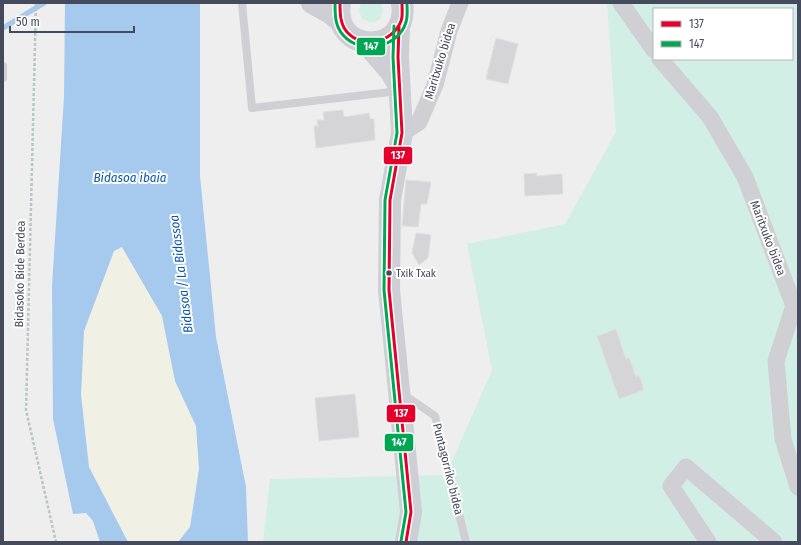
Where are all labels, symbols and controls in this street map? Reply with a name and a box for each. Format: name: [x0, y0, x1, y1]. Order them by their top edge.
scale bar: [10, 8, 134, 34]
legend: [653, 8, 793, 60]
text: 50 m: [16, 15, 40, 29]
text: 137: [689, 17, 704, 31]
street label: Maritxuko bidea: [422, 21, 458, 101]
line badge: 147: [356, 37, 386, 56]
text: 147: [689, 37, 704, 51]
text: 147: [364, 40, 379, 53]
line badge: 137: [383, 146, 413, 165]
text: 137: [391, 149, 406, 162]
water label: Bidasoa ibaia: [93, 170, 167, 185]
street label: Maritxuko bidea: [747, 199, 789, 278]
water label: Bidasoa / La Bidassoa: [166, 214, 196, 334]
street label: Bidasoko Bide Berdea: [12, 220, 28, 328]
place label: Txik Txak: [396, 267, 437, 280]
marker: Txik Txak: [384, 268, 394, 278]
line badge: 137: [386, 404, 416, 423]
text: 137: [394, 407, 409, 420]
street label: Puntagorriko bidea: [430, 422, 466, 516]
line badge: 147: [384, 433, 414, 452]
text: 147: [392, 436, 407, 449]

